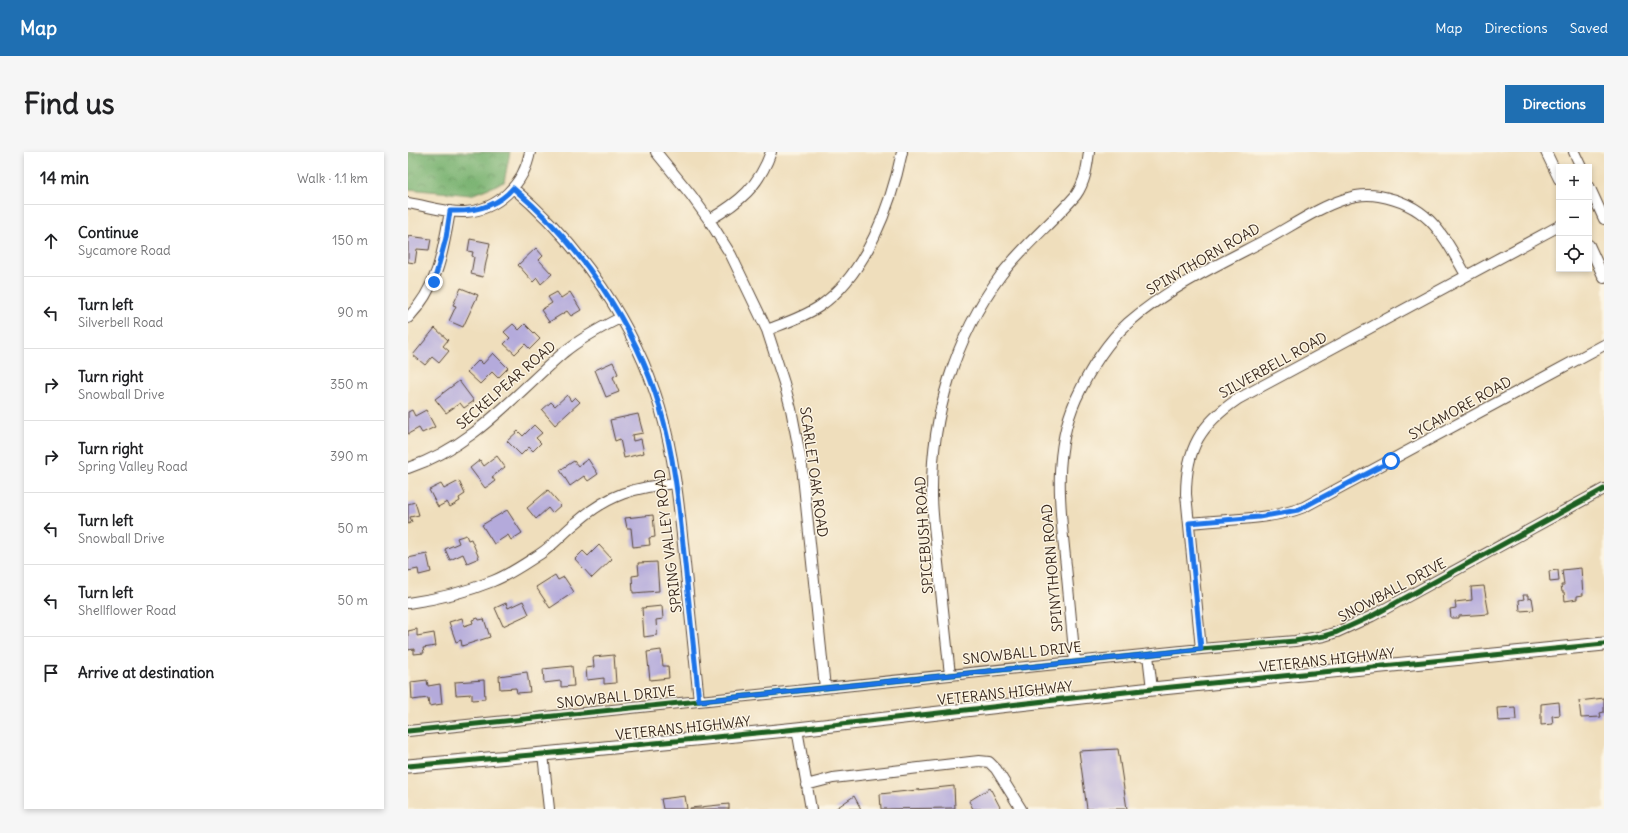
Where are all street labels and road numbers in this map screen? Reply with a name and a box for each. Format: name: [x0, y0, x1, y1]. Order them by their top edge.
street label: SPINYTHORN ROAD: [1143, 219, 1263, 299]
street label: SILVERBELL ROAD: [1216, 328, 1330, 402]
street label: SECKELPEAR ROAD: [453, 337, 559, 433]
street label: SYCAMORE ROAD: [1405, 372, 1515, 444]
street label: SCARLET OAK ROAD: [796, 405, 832, 539]
street label: SPRING VALLEY ROAD: [650, 468, 686, 614]
street label: SPICEBUSH ROAD: [911, 476, 937, 594]
street label: SPINYTHORN ROAD: [1037, 503, 1067, 633]
street label: SNOWBALL DRIVE: [1335, 554, 1449, 626]
street label: SNOWBALL DRIVE: [962, 638, 1082, 668]
street label: VETERANS HIGHWAY: [1259, 644, 1396, 676]
street label: VETERANS HIGHWAY: [937, 677, 1074, 709]
street label: SNOWBALL DRIVE: [556, 682, 676, 712]
street label: VETERANS HIGHWAY: [615, 712, 752, 744]

